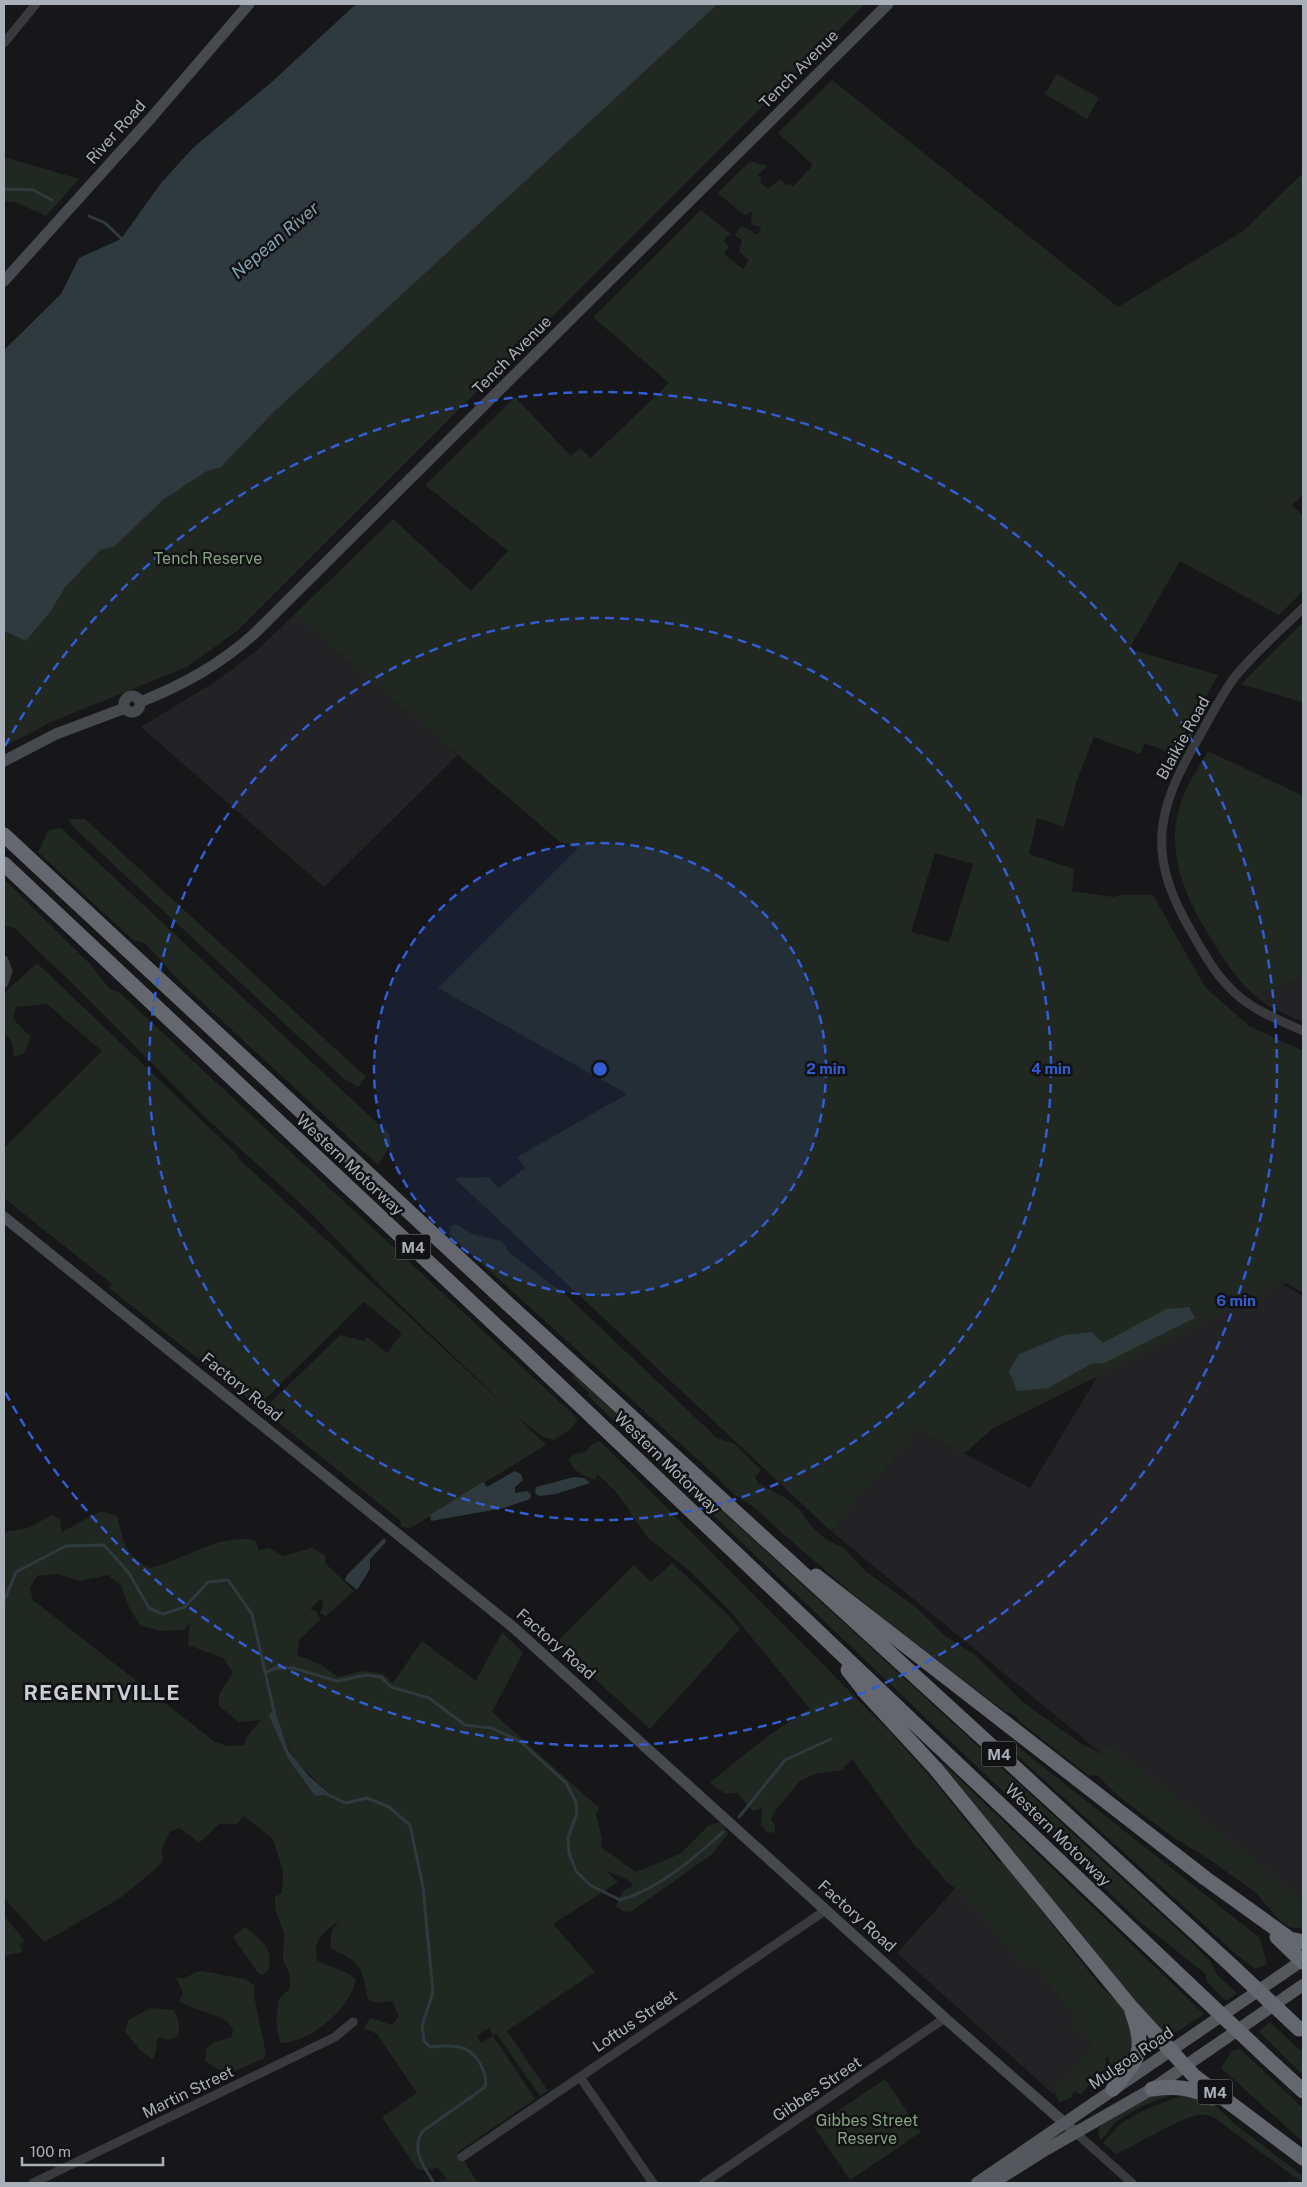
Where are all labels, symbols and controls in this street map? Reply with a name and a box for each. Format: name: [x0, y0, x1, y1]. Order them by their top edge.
street label: Tench Avenue: [756, 26, 842, 112]
street label: River Road: [82, 96, 150, 168]
water label: Nepean River: [227, 197, 323, 283]
street label: Tench Avenue: [469, 312, 555, 398]
park label: Tench Reserve: [154, 549, 262, 568]
street label: Blaikie Road: [1152, 693, 1214, 783]
centre of rings: [591, 1060, 609, 1078]
text: 2 min: [806, 1060, 846, 1077]
text: 4 min: [1031, 1060, 1071, 1077]
street label: Western Motorway: [292, 1110, 408, 1220]
road number: M4: [396, 1234, 430, 1260]
text: 6 min: [1216, 1292, 1256, 1309]
street label: Factory Road: [198, 1349, 286, 1425]
street label: Western Motorway: [610, 1408, 724, 1519]
street label: Factory Road: [513, 1605, 599, 1683]
district label: REGENTVILLE: [23, 1680, 181, 1705]
road number: M4: [982, 1742, 1016, 1766]
street label: Western Motorway: [1001, 1780, 1115, 1891]
street label: Factory Road: [814, 1876, 900, 1956]
street label: Loftus Street: [589, 1986, 681, 2056]
street label: Mulgoa Road: [1085, 2023, 1177, 2093]
street label: Gibbes Street: [769, 2052, 865, 2126]
street label: Martin Street: [139, 2062, 237, 2122]
road number: M4: [1198, 2080, 1232, 2104]
park label: Gibbes Street Reserve: [816, 2111, 918, 2148]
scale bar: [22, 2134, 164, 2166]
text: 100 m: [30, 2143, 71, 2160]

